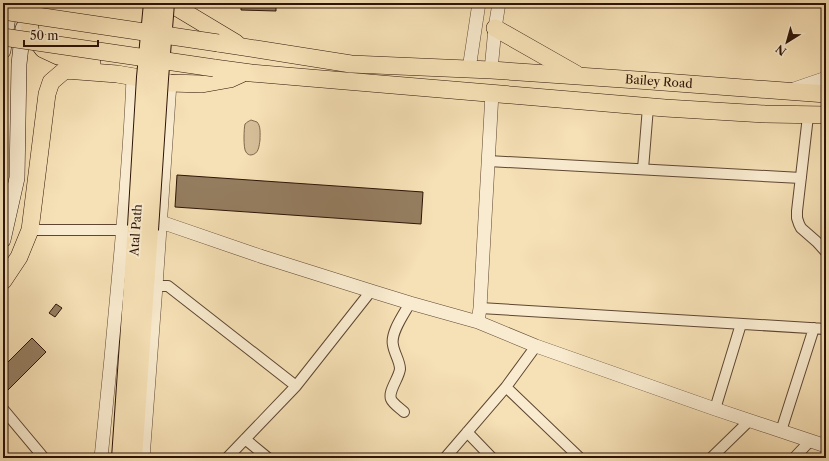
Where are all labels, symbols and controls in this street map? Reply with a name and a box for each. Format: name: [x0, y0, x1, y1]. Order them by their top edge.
scale bar: [24, 22, 98, 48]
north arrow: [767, 22, 807, 62]
text: 50 m: [30, 28, 59, 43]
text: N: [773, 41, 789, 58]
street label: Bailey Road: [625, 71, 694, 91]
street label: Atal Path: [126, 203, 145, 257]

